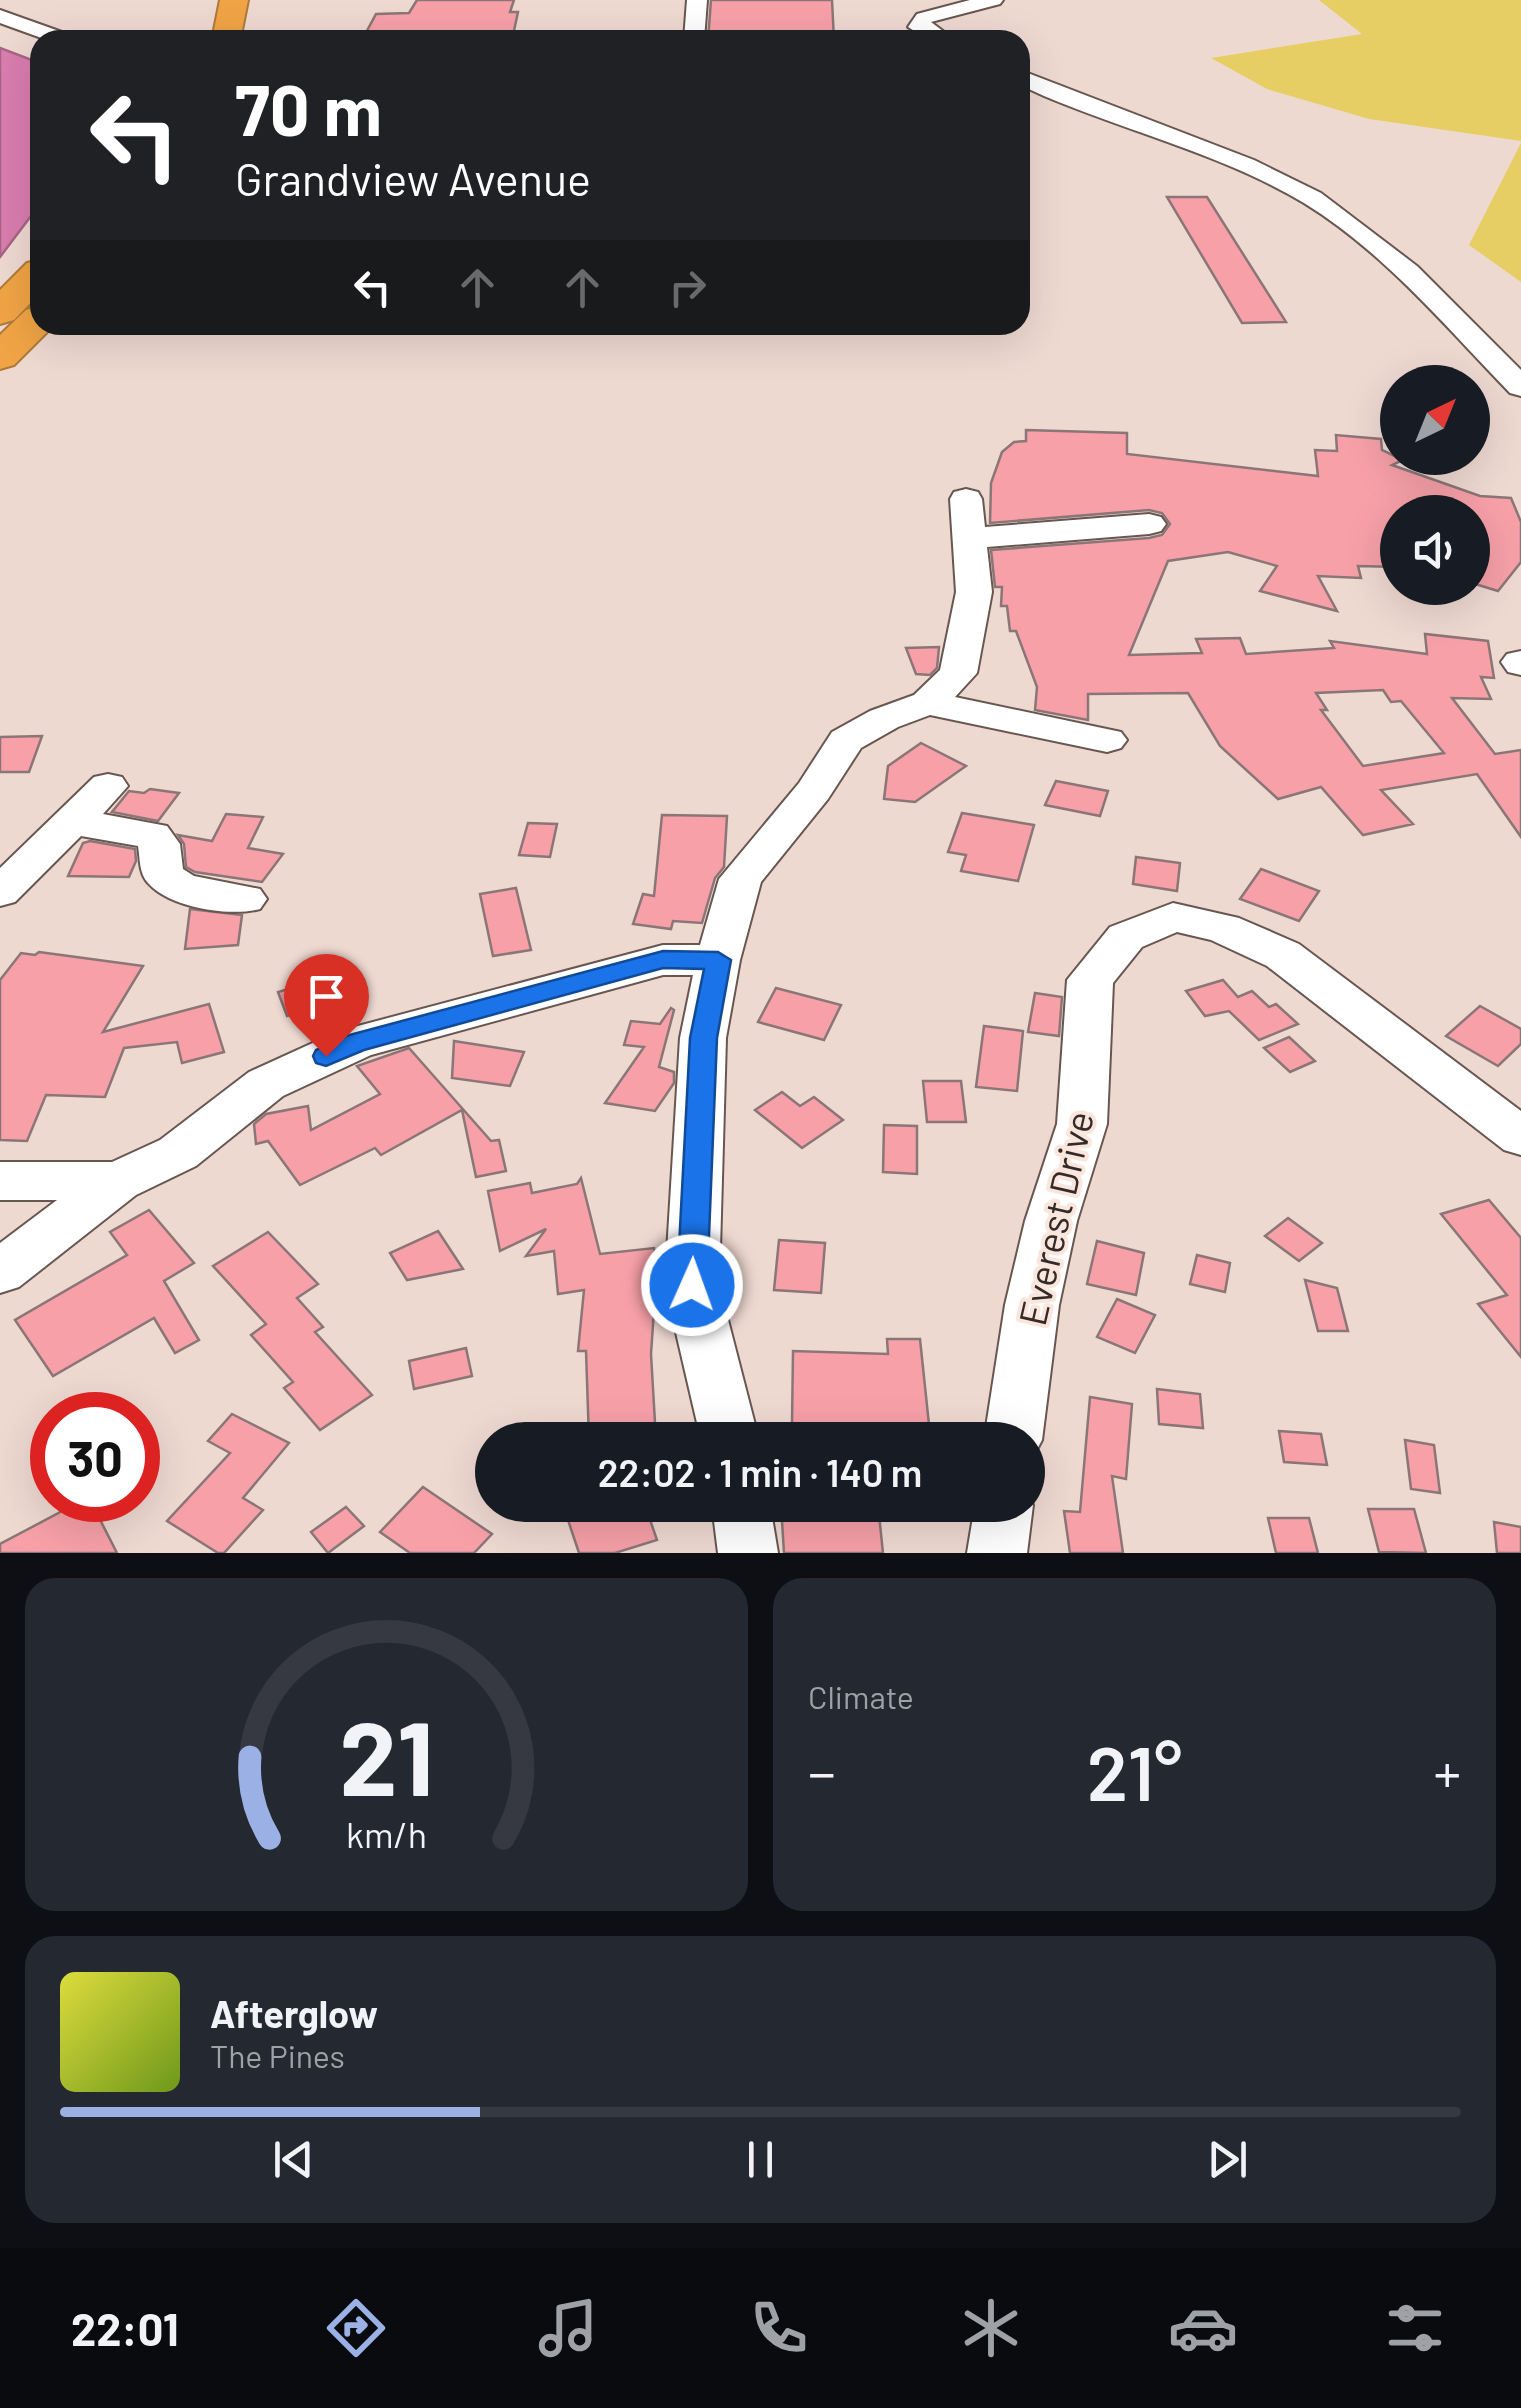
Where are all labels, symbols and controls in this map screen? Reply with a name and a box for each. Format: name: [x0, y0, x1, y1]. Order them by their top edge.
text: 70 m: [235, 66, 382, 150]
icon: left: [70, 70, 200, 200]
text: Grandview Avenue: [235, 151, 591, 205]
icon: left: [345, 260, 400, 315]
icon: ahead: [450, 260, 505, 315]
icon: ahead: [555, 260, 610, 315]
icon: right: [660, 260, 715, 315]
north arrow: [1380, 365, 1490, 475]
map controls: [1380, 365, 1490, 605]
button: sound: [1380, 495, 1490, 605]
pin: [284, 954, 369, 1057]
icon: arrive: [299, 969, 354, 1024]
street label: Everest Drive: [1008, 1106, 1102, 1330]
position arrow: [640, 1233, 744, 1337]
speed limit sign: 30: [30, 1392, 160, 1522]
text: 22:02 · 1 min · 140 m: [598, 1449, 922, 1495]
text: Climate: [808, 1677, 914, 1715]
text: 21: [339, 1692, 434, 1817]
text: 21°: [1087, 1726, 1182, 1816]
text: −: [808, 1738, 836, 1804]
text: +: [1433, 1738, 1461, 1804]
text: km/h: [346, 1812, 427, 1855]
text: Afterglow: [210, 1990, 378, 2036]
text: The Pines: [210, 2036, 345, 2074]
icon: previous: [266, 2132, 321, 2187]
icon: pause: [733, 2132, 788, 2187]
icon: next: [1200, 2132, 1255, 2187]
icon: directions: [321, 2293, 391, 2363]
icon: music: [533, 2293, 603, 2363]
icon: phone: [744, 2293, 814, 2363]
icon: climate: [956, 2293, 1026, 2363]
icon: car: [1168, 2293, 1238, 2363]
icon: filters: [1380, 2293, 1450, 2363]
text: 22:01: [71, 2301, 179, 2355]

